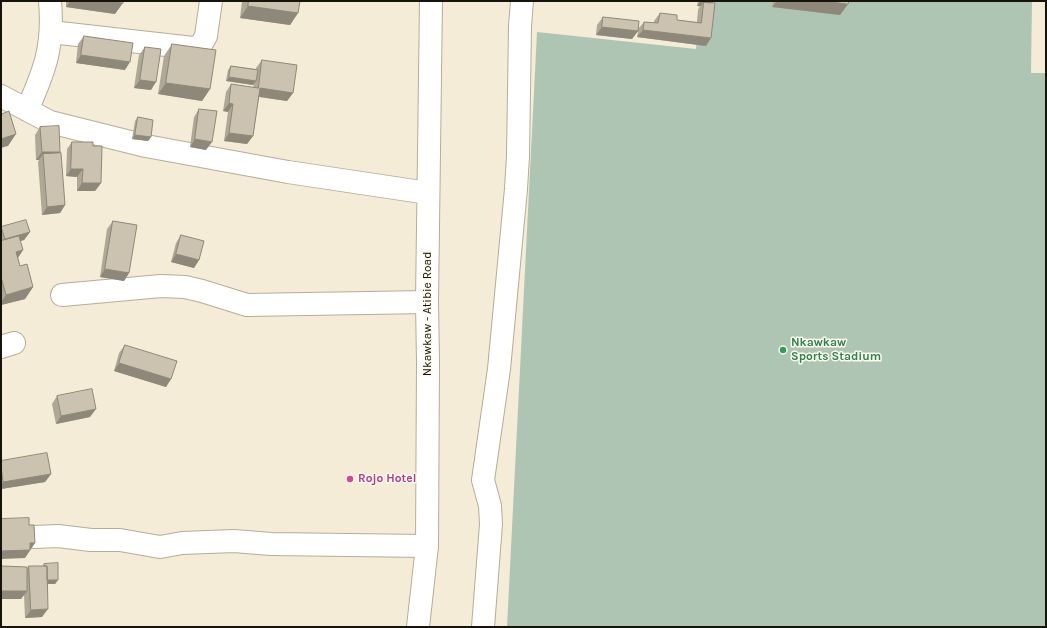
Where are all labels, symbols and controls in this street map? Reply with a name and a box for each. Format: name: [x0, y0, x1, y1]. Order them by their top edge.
street label: Nkawkaw - Atibie Road: [421, 252, 435, 376]
place label: Nkawkaw Sports Stadium: [791, 336, 881, 364]
marker: Nkawkaw Sports Stadium: [778, 345, 788, 355]
place label: Rojo Hotel: [358, 472, 416, 486]
marker: Rojo Hotel: [345, 474, 355, 484]

